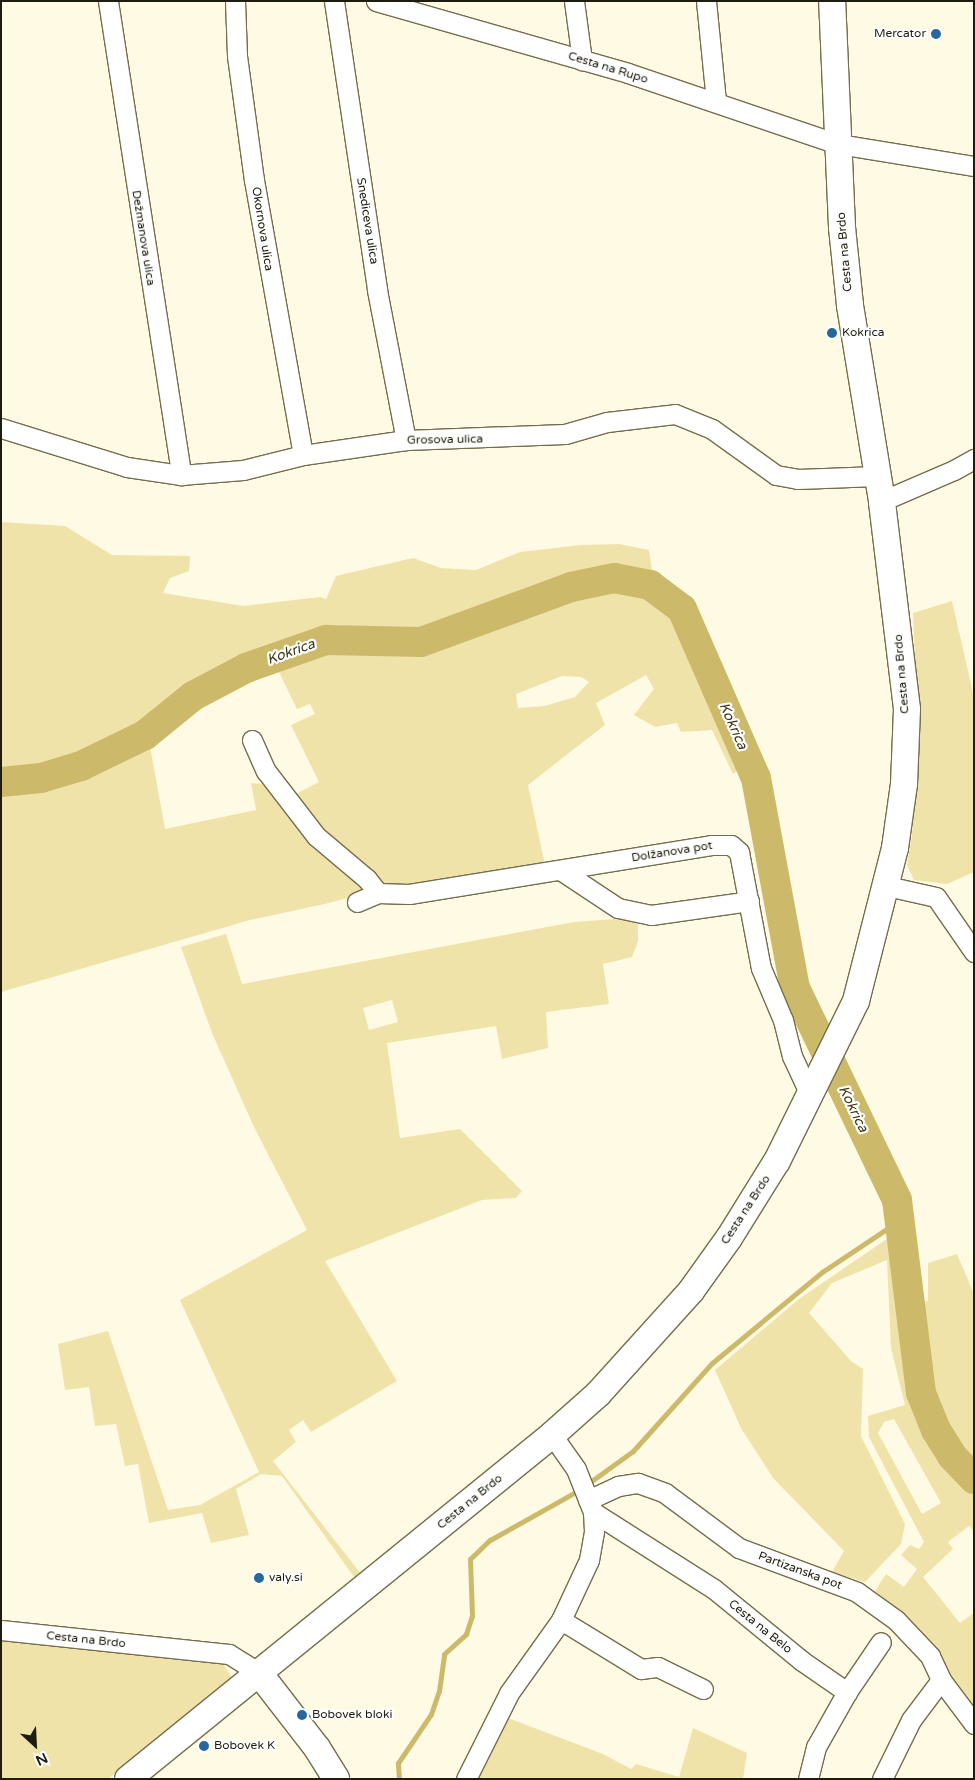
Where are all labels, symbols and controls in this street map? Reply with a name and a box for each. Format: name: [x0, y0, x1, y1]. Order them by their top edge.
place label: Mercator: [874, 27, 926, 41]
marker: Mercator: [930, 28, 942, 40]
street label: Cesta na Rupo: [566, 49, 650, 87]
street label: Snediceva ulica: [353, 177, 381, 265]
street label: Okornova ulica: [248, 186, 276, 272]
street label: Dežmanova ulica: [128, 189, 158, 287]
street label: Cesta na Brdo: [834, 212, 856, 292]
place label: Kokrica: [842, 326, 885, 340]
marker: Kokrica: [826, 327, 838, 339]
street label: Grosova ulica: [407, 432, 483, 448]
street label: Cesta na Brdo: [891, 634, 913, 714]
water label: Kokrica: [265, 636, 317, 668]
water label: Kokrica: [715, 700, 751, 752]
street label: Dolžanova pot: [630, 838, 714, 866]
water label: Kokrica: [835, 1083, 871, 1135]
street label: Cesta na Brdo: [718, 1173, 774, 1247]
street label: Cesta na Brdo: [434, 1471, 506, 1533]
street label: Partizanska pot: [756, 1549, 844, 1593]
place label: valy.si: [269, 1571, 303, 1585]
marker: valy.si: [253, 1572, 265, 1584]
street label: Cesta na Belo: [725, 1597, 795, 1657]
street label: Cesta na Brdo: [46, 1629, 126, 1651]
place label: Bobovek bloki: [312, 1708, 392, 1722]
marker: Bobovek bloki: [296, 1709, 308, 1721]
north arrow: [10, 1720, 60, 1770]
place label: Bobovek K: [214, 1739, 275, 1753]
marker: Bobovek K: [198, 1740, 210, 1752]
text: N: [33, 1749, 50, 1769]

